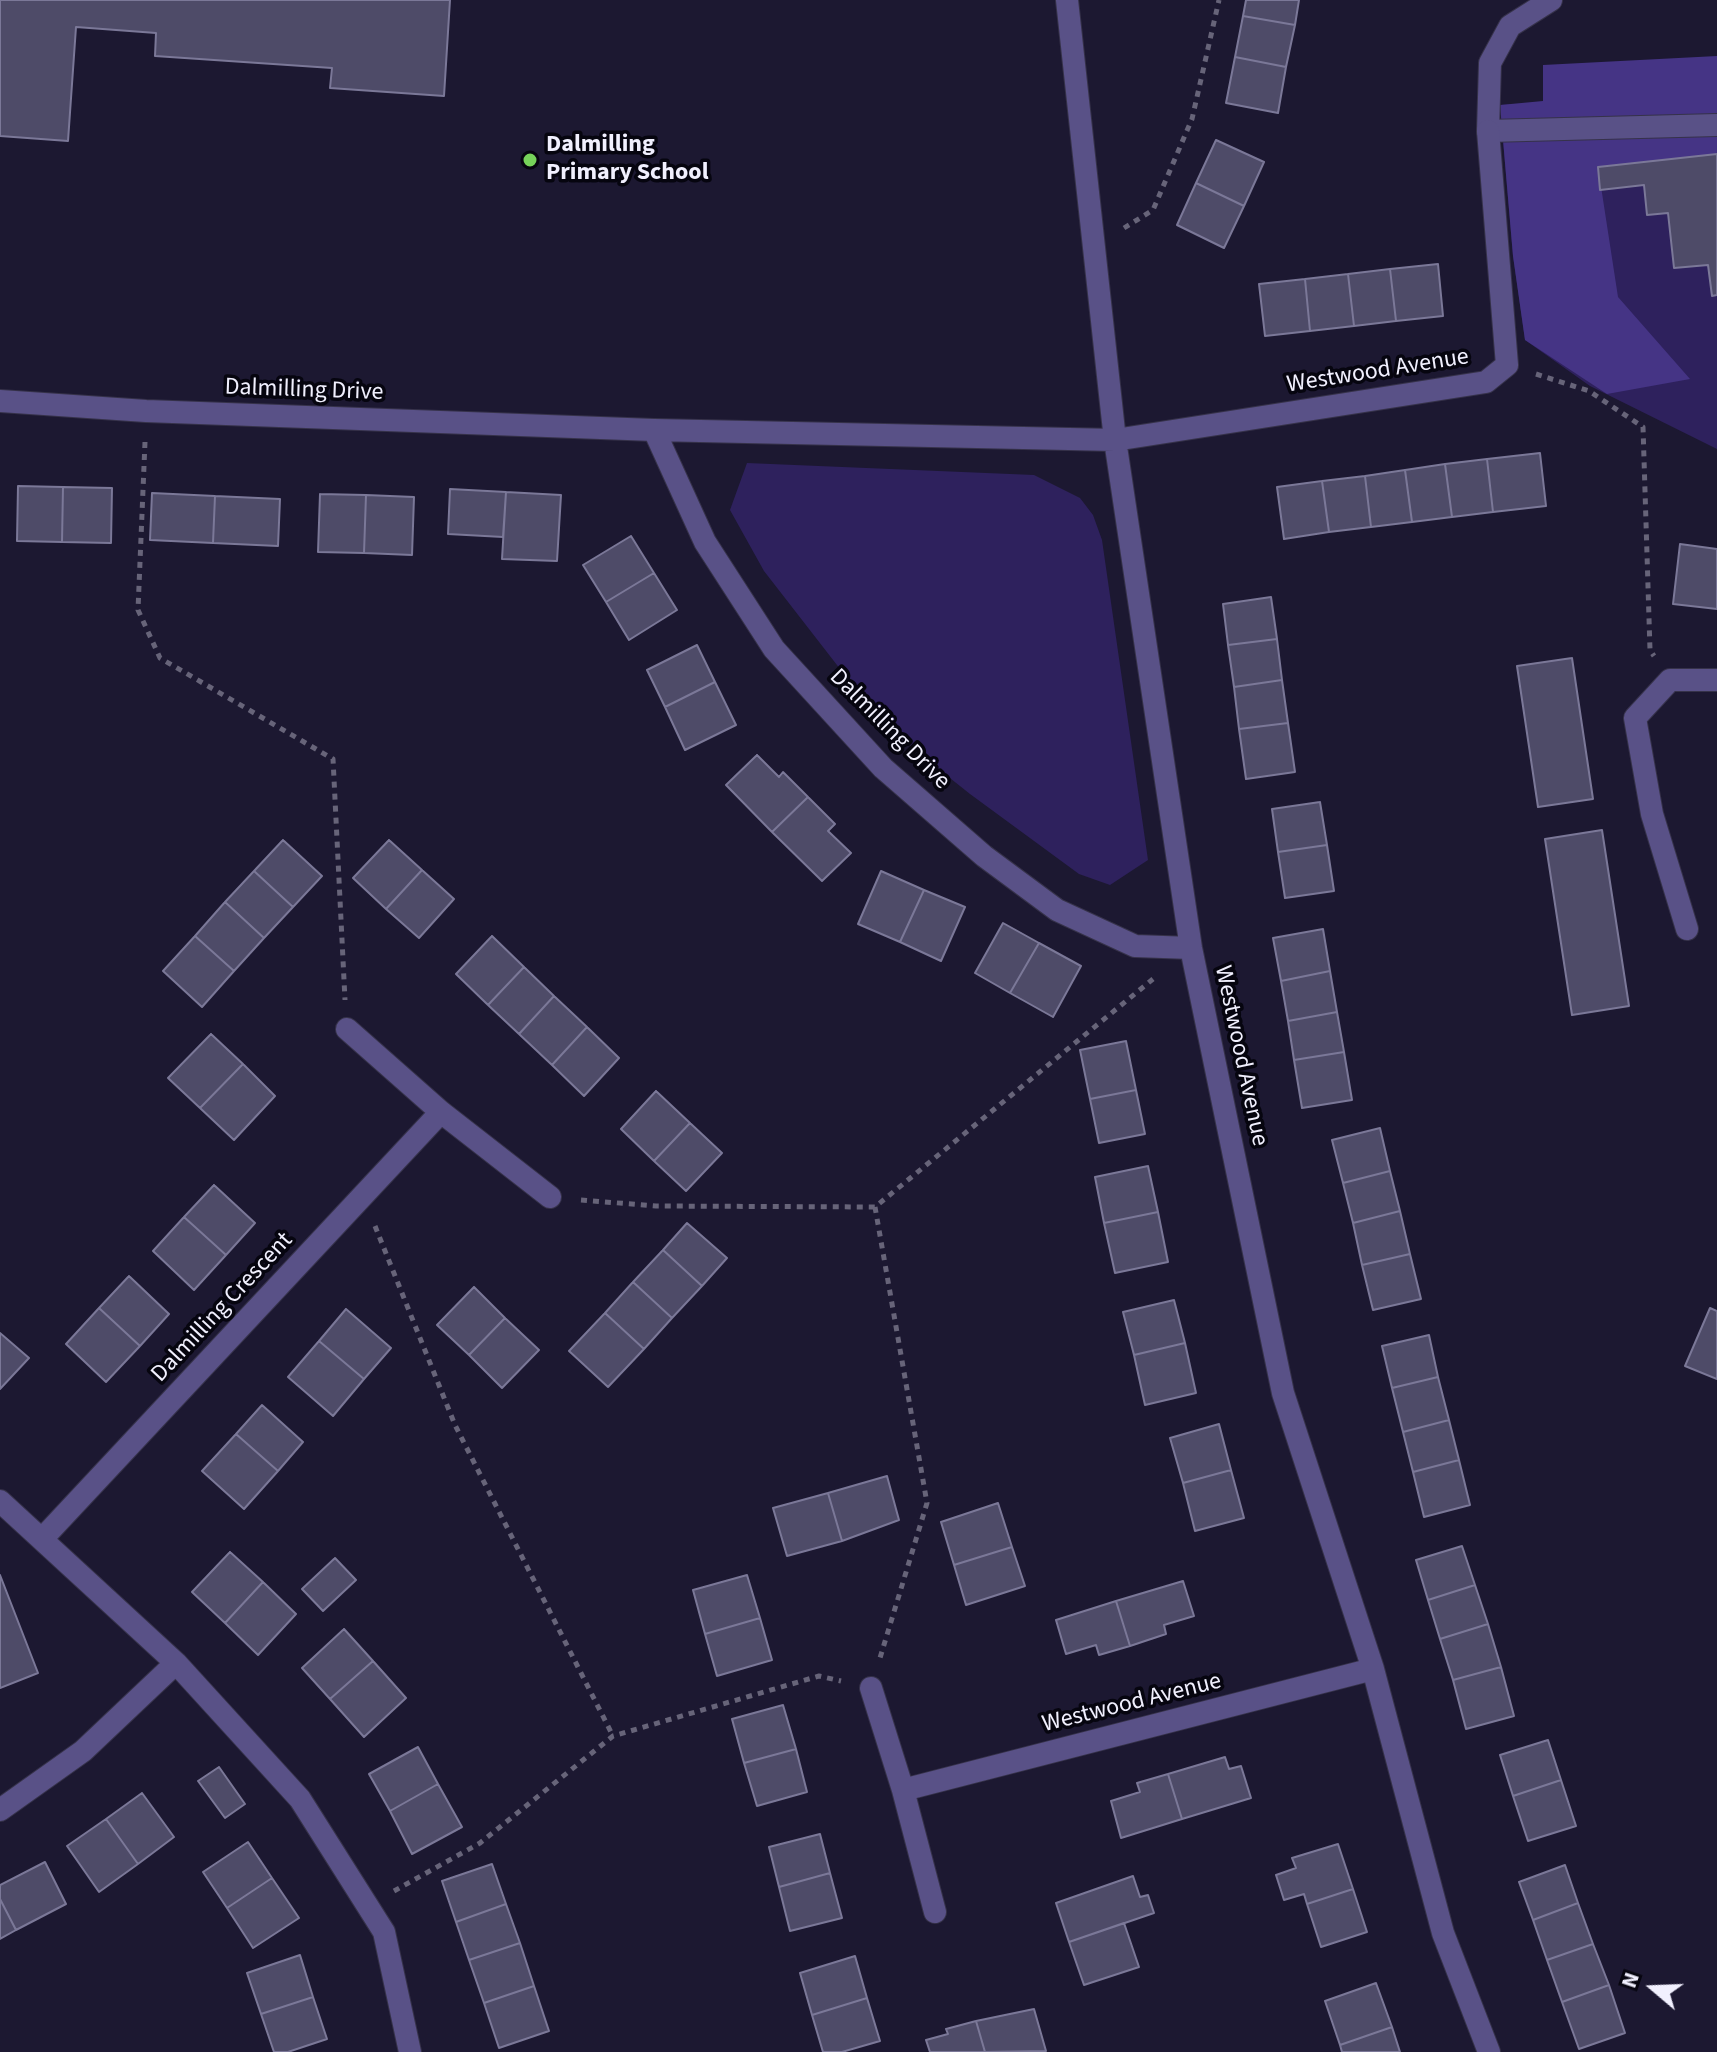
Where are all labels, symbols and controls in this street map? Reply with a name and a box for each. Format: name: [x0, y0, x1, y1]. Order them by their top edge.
place label: Dalmilling Primary School: [546, 132, 709, 188]
marker: Dalmilling Primary School: [521, 151, 539, 169]
street label: Westwood Avenue: [1285, 343, 1471, 401]
street label: Dalmilling Drive: [224, 374, 384, 408]
street label: Dalmilling Drive: [823, 664, 955, 796]
street label: Westwood Avenue: [1207, 963, 1273, 1149]
street label: Dalmilling Crescent: [146, 1227, 300, 1389]
street label: Westwood Avenue: [1039, 1668, 1225, 1740]
north arrow: [1613, 1948, 1693, 2028]
text: N: [1613, 1968, 1648, 1992]

